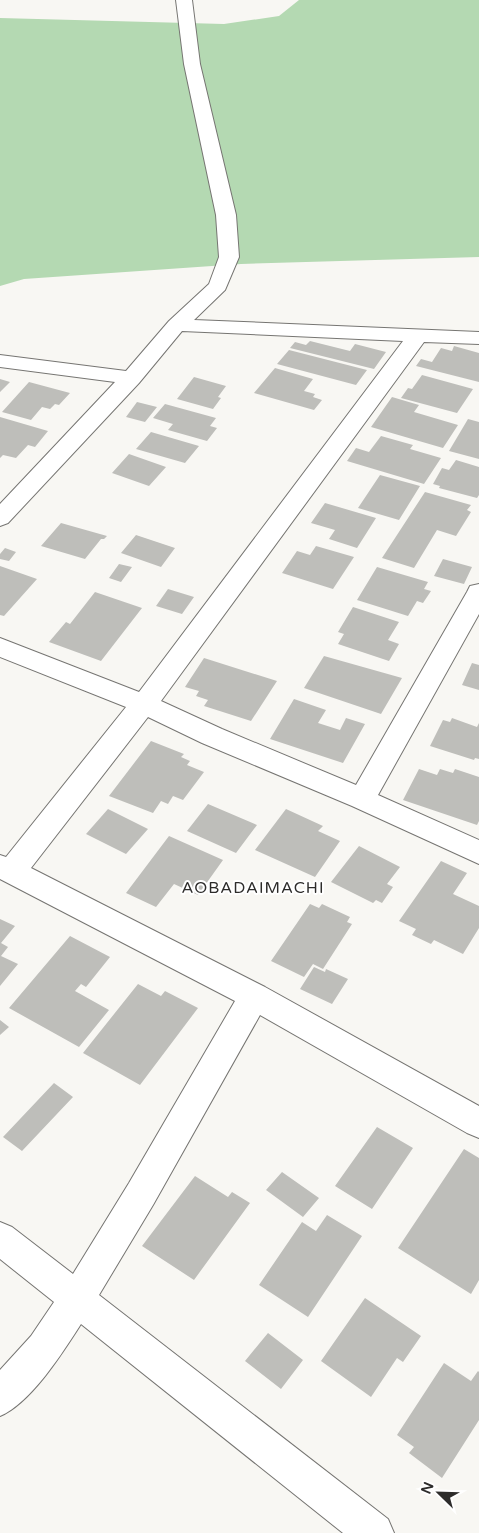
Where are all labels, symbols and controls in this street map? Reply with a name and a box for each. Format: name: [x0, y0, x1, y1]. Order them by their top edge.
district label: AOBADAIMACHI: [182, 878, 324, 898]
north arrow: [414, 1468, 464, 1518]
text: N: [417, 1480, 438, 1497]

